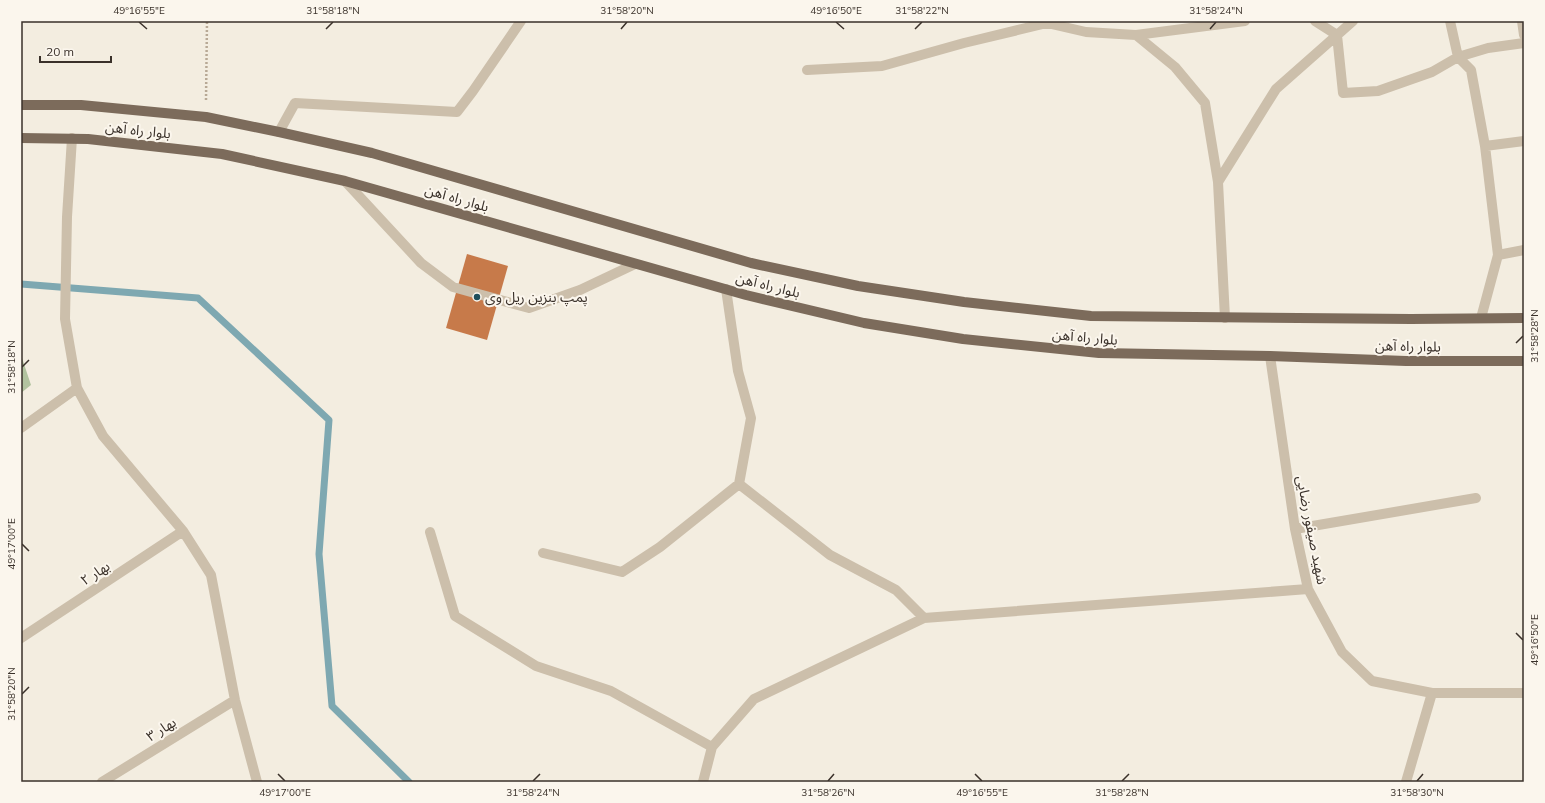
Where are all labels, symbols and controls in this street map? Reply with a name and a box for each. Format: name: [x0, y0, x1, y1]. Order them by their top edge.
text: 49°16'55"E: [113, 4, 165, 17]
text: 31°58'18"N: [306, 4, 360, 17]
text: 31°58'20"N: [600, 4, 654, 17]
text: 49°16'50"E: [810, 4, 862, 17]
text: 31°58'22"N: [895, 4, 949, 17]
text: 31°58'24"N: [1189, 4, 1243, 17]
scale bar: [40, 38, 111, 64]
text: 20 m: [46, 44, 74, 59]
street label: بلوار راه آهن: [104, 118, 172, 142]
street label: بلوار راه آهن: [423, 180, 491, 216]
street label: بلوار راه آهن: [734, 268, 802, 302]
place label: پمپ بنزین ریل وی: [485, 288, 588, 307]
marker: پمپ بنزین ریل وی: [472, 292, 482, 302]
text: 31°58'28"N: [1528, 309, 1541, 363]
street label: بلوار راه آهن: [1051, 325, 1119, 349]
street label: بلوار راه آهن: [1375, 336, 1441, 356]
text: 31°58'18"N: [5, 340, 18, 394]
street label: شهید صیفور رضایی: [1293, 474, 1331, 586]
text: 49°17'00"E: [5, 518, 18, 570]
street label: بهار ۲: [77, 557, 113, 589]
text: 49°16'50"E: [1528, 614, 1541, 666]
text: 31°58'20"N: [5, 667, 18, 721]
street label: بهار ۳: [143, 713, 179, 745]
text: 49°17'00"E: [259, 786, 311, 799]
text: 31°58'24"N: [506, 786, 560, 799]
text: 31°58'26"N: [801, 786, 855, 799]
text: 49°16'55"E: [956, 786, 1008, 799]
text: 31°58'28"N: [1095, 786, 1149, 799]
text: 31°58'30"N: [1390, 786, 1444, 799]

